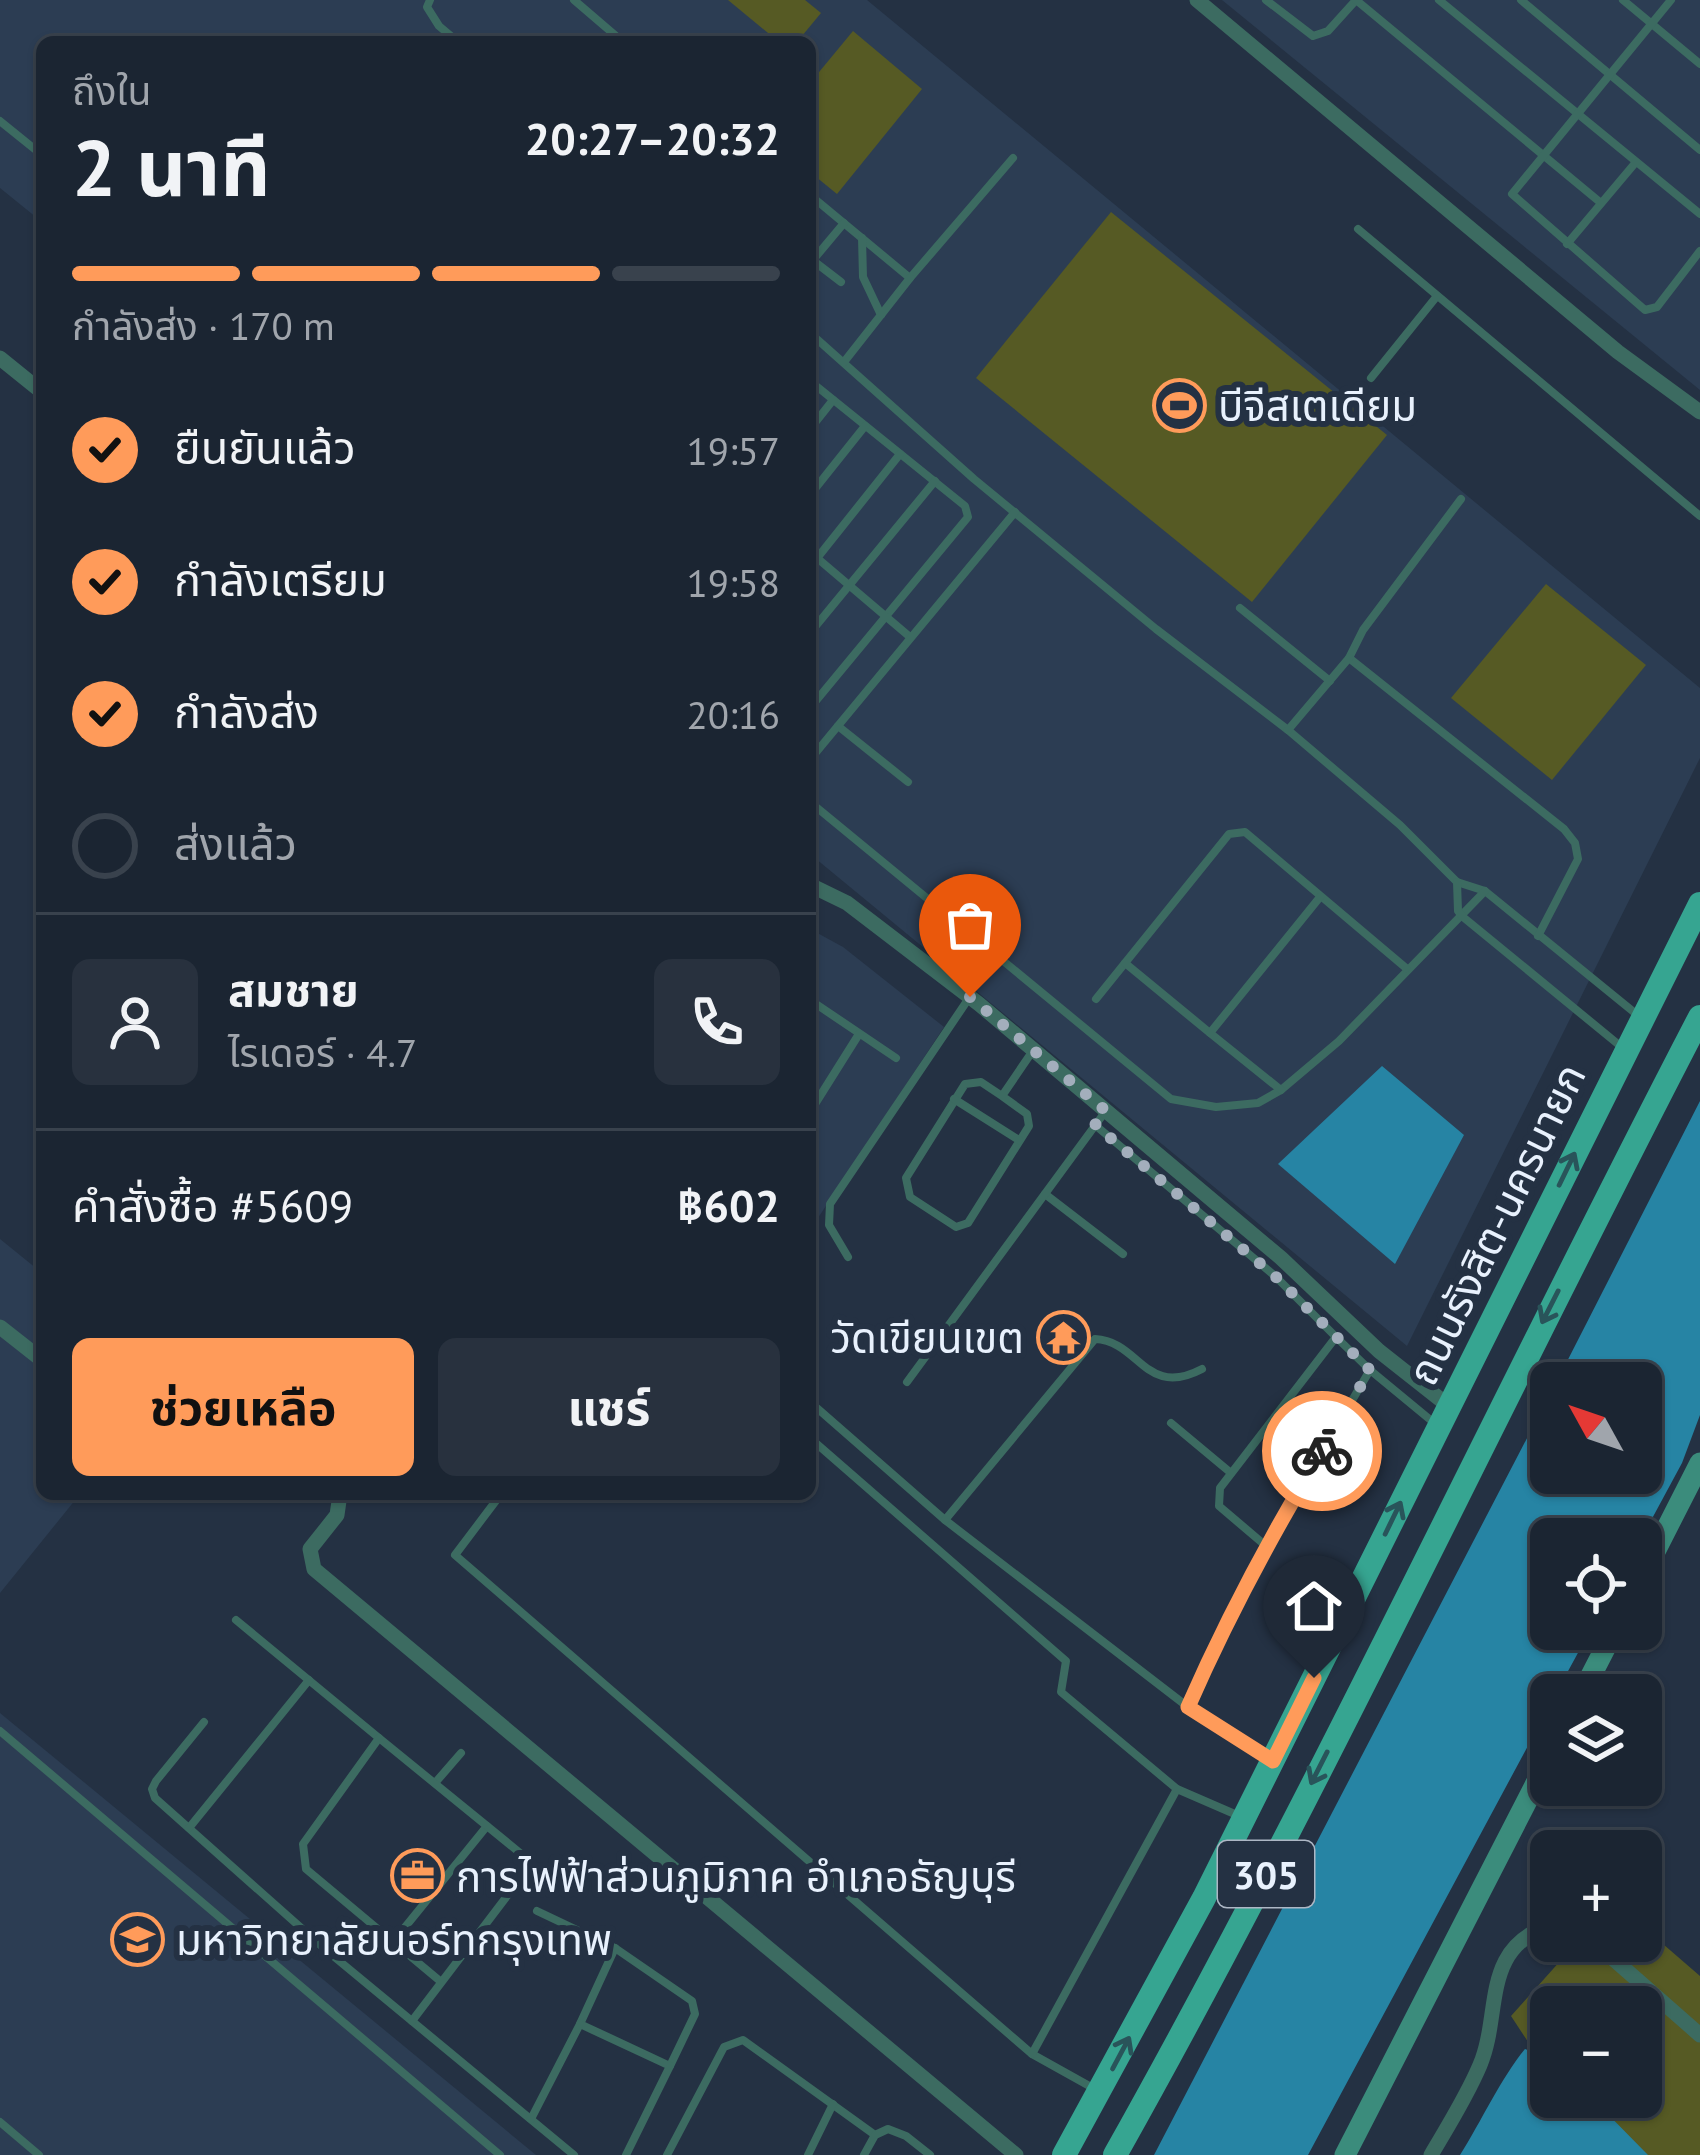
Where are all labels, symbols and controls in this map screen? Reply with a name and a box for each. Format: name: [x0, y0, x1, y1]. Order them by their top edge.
text: ถึงใน: [72, 65, 151, 116]
text: 20:27–20:32: [525, 109, 780, 167]
text: 2 นาที: [72, 117, 271, 218]
text: กำลังส่ง · 170 m: [72, 300, 335, 351]
sports icon: บีจีสเตเดียม: [1151, 377, 1207, 433]
place label: บีจีสเตเดียม: [1218, 378, 1417, 433]
icon: check: [72, 417, 138, 483]
text: ยืนยันแล้ว: [174, 418, 356, 476]
text: 19:57: [686, 425, 780, 476]
icon: check: [72, 549, 138, 615]
text: กำลังเตรียม: [174, 550, 387, 608]
text: 19:58: [686, 557, 780, 608]
icon: check: [72, 681, 138, 747]
text: กำลังส่ง: [174, 682, 319, 740]
text: 20:16: [686, 689, 780, 740]
text: ส่งแล้ว: [174, 814, 297, 872]
pin: [919, 874, 1021, 997]
icon: bag: [937, 892, 1003, 958]
button: person: [72, 959, 198, 1085]
button: phone: [654, 959, 780, 1085]
text: สมชาย: [228, 960, 359, 1018]
text: ไรเดอร์ · 4.7: [228, 1027, 417, 1078]
street label: ถนนรังสิต-นครนายก: [1394, 1054, 1598, 1394]
one-way arrow: [1557, 1152, 1579, 1188]
text: คำสั่งซื้อ #5609: [72, 1176, 353, 1234]
text: ฿602: [677, 1176, 780, 1234]
one-way arrow: [1537, 1289, 1560, 1324]
temple icon: วัดเขียนเขต: [1035, 1309, 1091, 1365]
place label: วัดเขียนเขต: [830, 1310, 1024, 1365]
button: ช่วยเหลือ: [72, 1338, 414, 1476]
button: แชร์: [438, 1338, 780, 1476]
north arrow: [1530, 1362, 1662, 1494]
map controls: [1530, 1362, 1662, 2118]
courier: [1262, 1391, 1382, 1511]
icon: bike: [1289, 1418, 1355, 1484]
one-way arrow: [1383, 1501, 1406, 1537]
button: locate: [1530, 1518, 1662, 1650]
pin: [1263, 1555, 1365, 1678]
icon: home: [1281, 1573, 1347, 1639]
button: layers: [1530, 1674, 1662, 1806]
one-way arrow: [1307, 1749, 1329, 1785]
button: +: [1530, 1830, 1662, 1962]
road number: 305: [1218, 1841, 1314, 1907]
office icon: การไฟฟ้าส่วนภูมิภาค อำเภอธัญบุรี: [389, 1848, 445, 1904]
place label: การไฟฟ้าส่วนภูมิภาค อำเภอธัญบุรี: [456, 1849, 1016, 1904]
school or university icon: มหาวิทยาลัยนอร์ทกรุงเทพ: [109, 1911, 165, 1967]
place label: มหาวิทยาลัยนอร์ทกรุงเทพ: [176, 1912, 612, 1967]
button: −: [1530, 1986, 1662, 2118]
one-way arrow: [1110, 2036, 1133, 2071]

